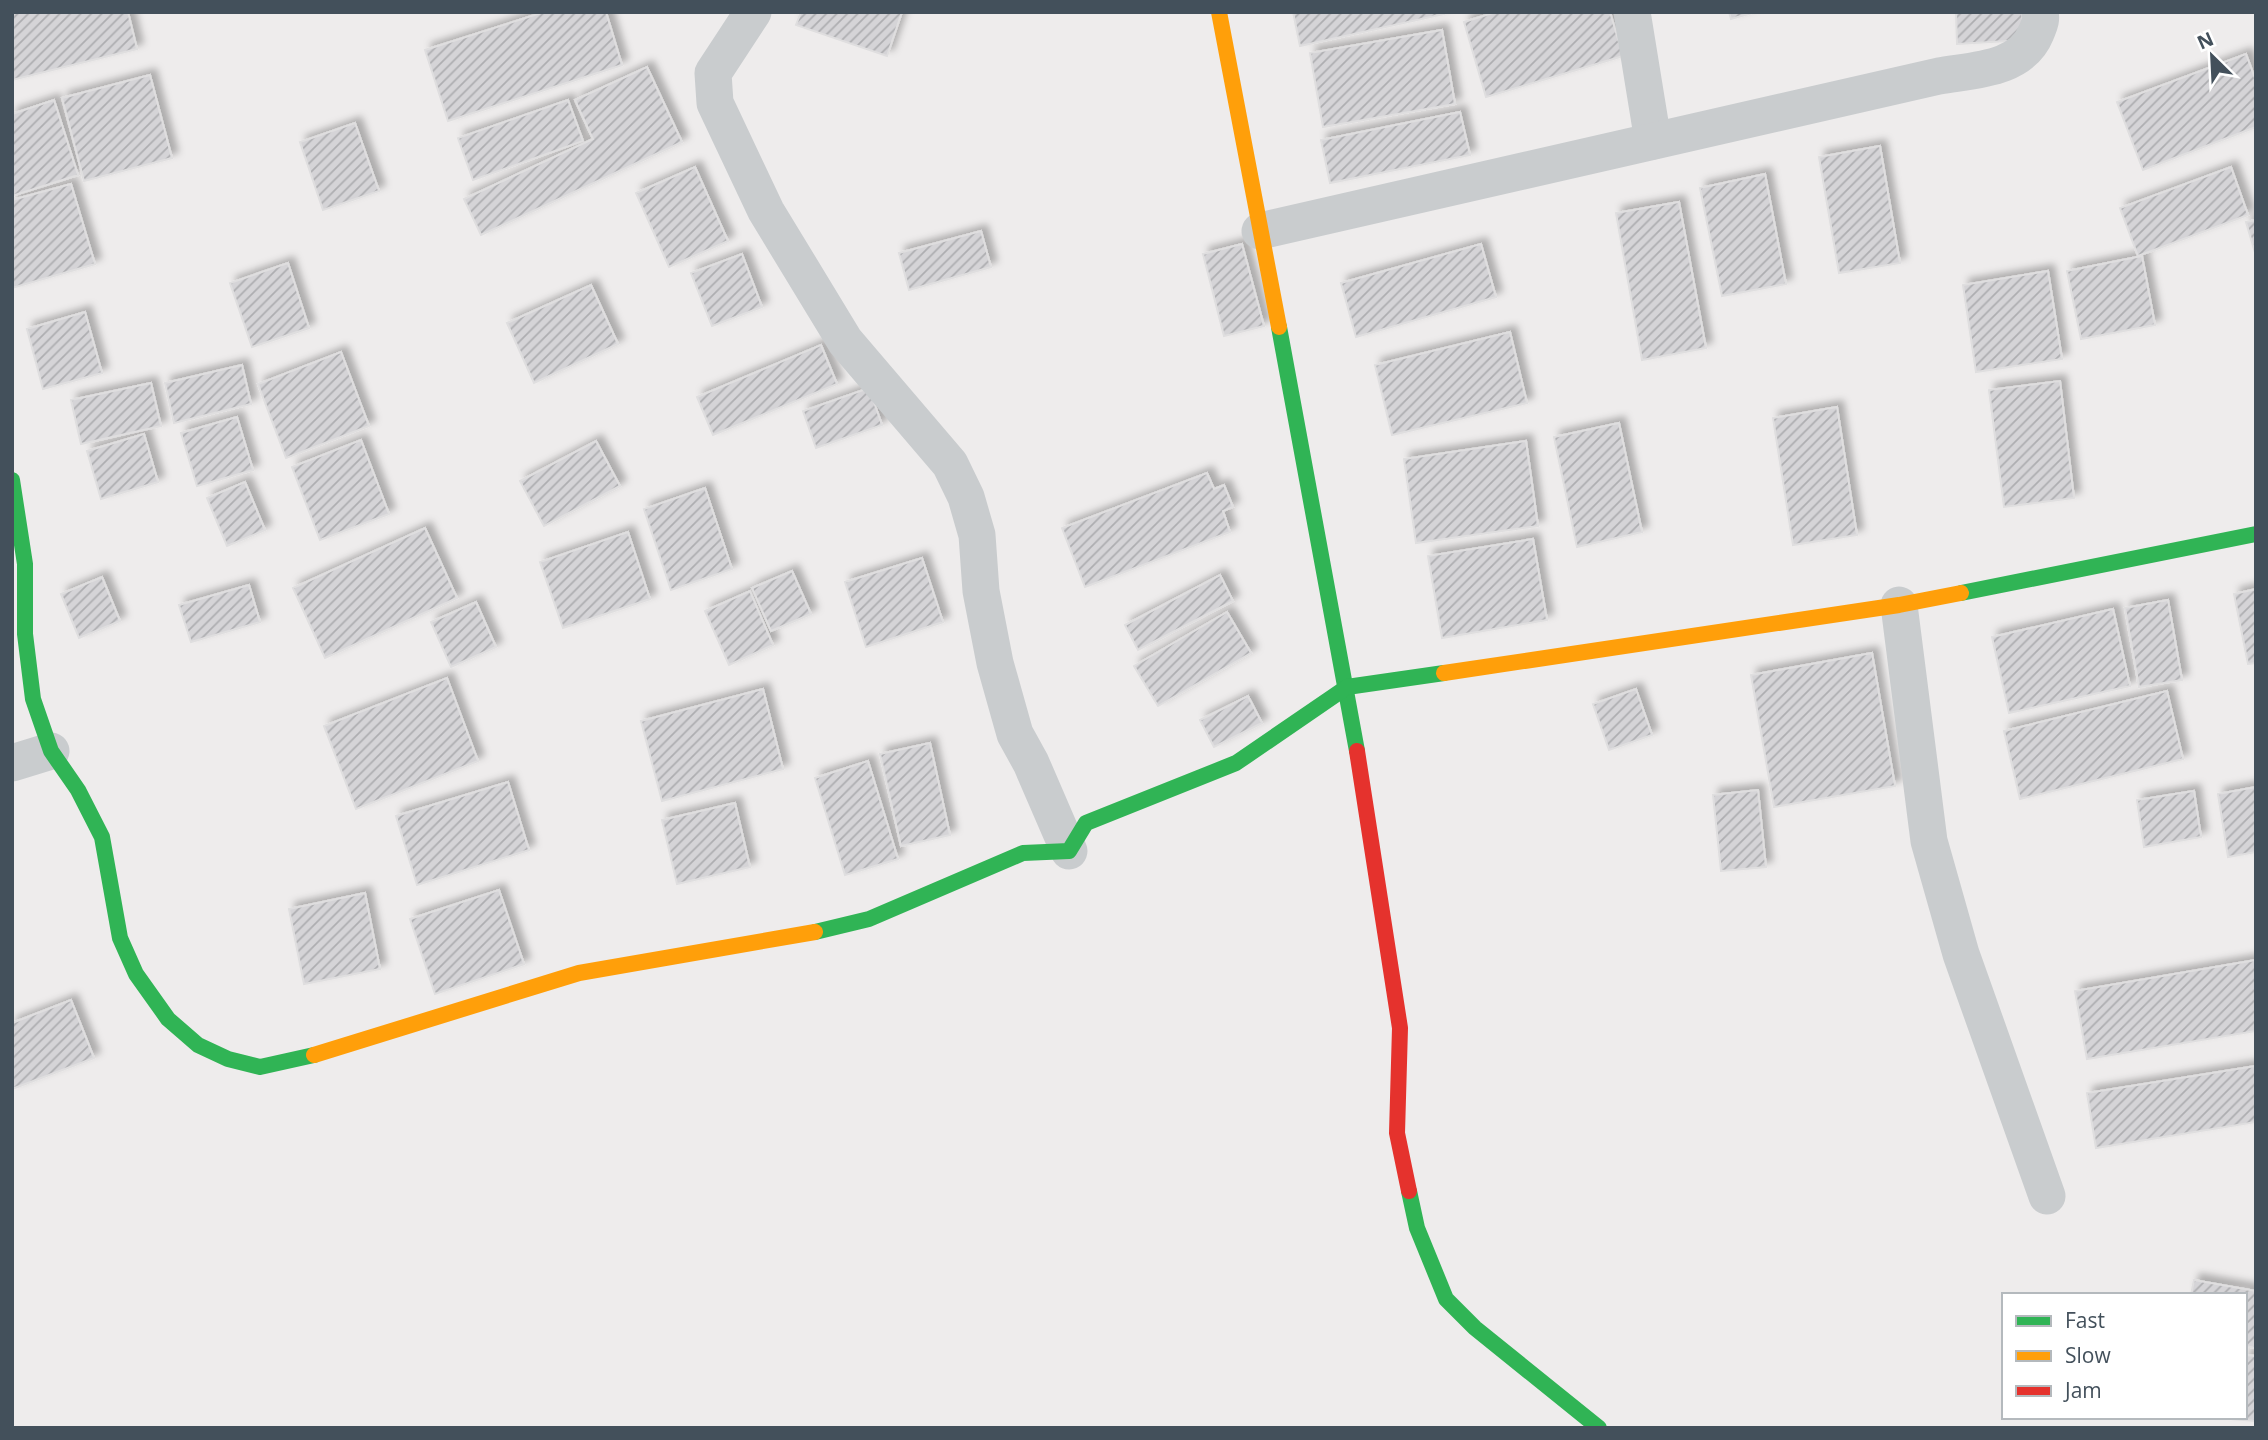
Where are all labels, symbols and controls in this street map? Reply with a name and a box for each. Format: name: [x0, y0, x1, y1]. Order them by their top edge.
north arrow: [2177, 21, 2247, 91]
text: N: [2193, 25, 2217, 55]
legend: [2002, 1293, 2247, 1419]
text: Fast: [2065, 1306, 2105, 1334]
text: Slow: [2065, 1341, 2111, 1369]
text: Jam: [2063, 1376, 2102, 1404]

